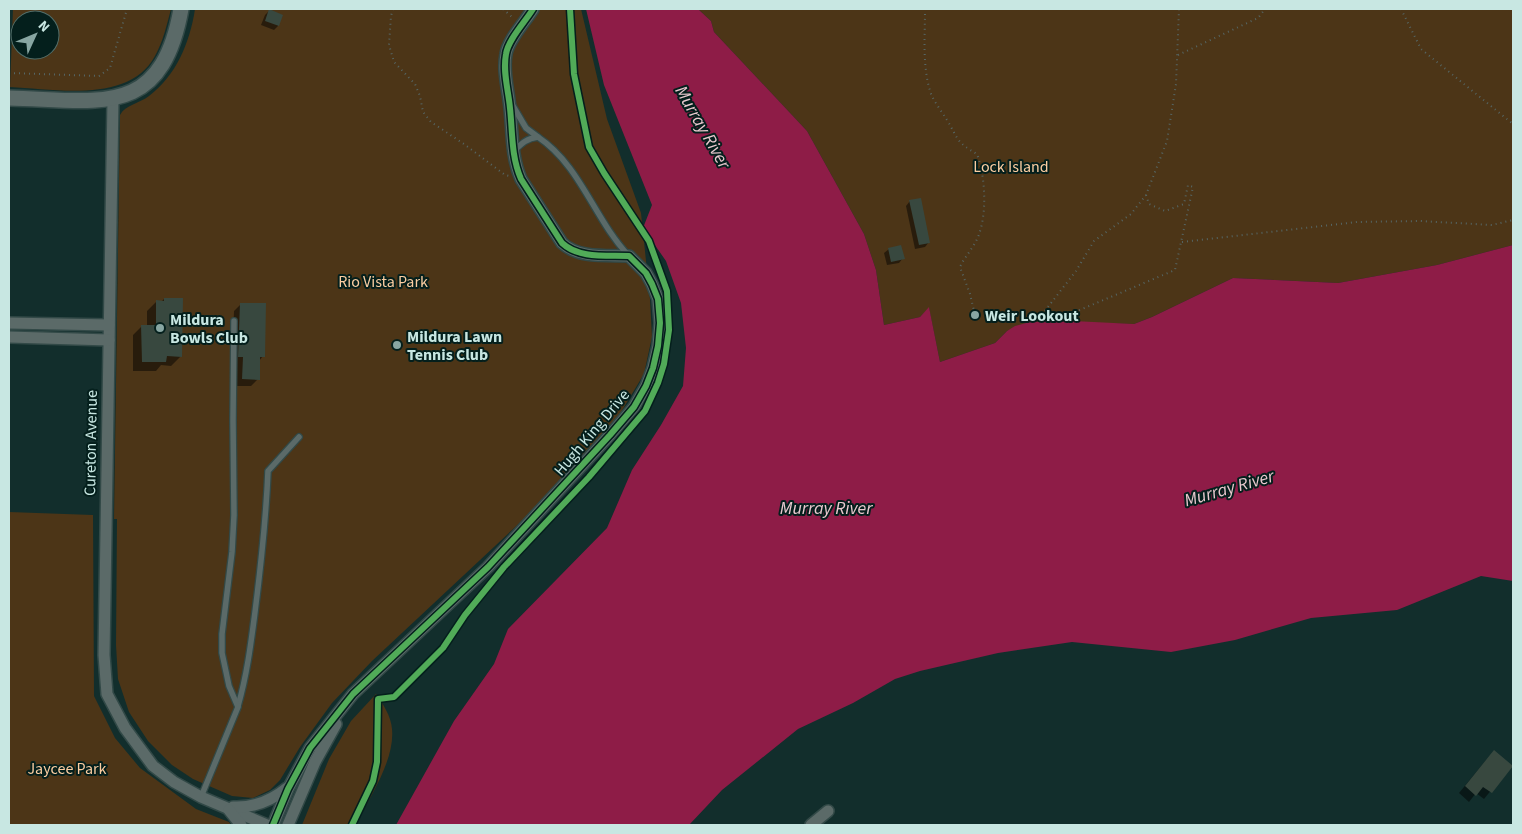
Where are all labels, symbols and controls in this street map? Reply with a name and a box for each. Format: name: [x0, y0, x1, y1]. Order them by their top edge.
north arrow: [10, 10, 60, 60]
text: N: [33, 16, 54, 37]
water label: Murray River: [669, 81, 737, 174]
park label: Lock Island: [973, 156, 1049, 178]
park label: Rio Vista Park: [338, 271, 428, 293]
place label: Weir Lookout: [985, 305, 1079, 327]
place label: Mildura Bowls Club: [170, 309, 248, 349]
marker: Weir Lookout: [969, 309, 981, 321]
marker: Mildura Bowls Club: [154, 322, 166, 334]
place label: Mildura Lawn Tennis Club: [407, 326, 502, 366]
marker: Mildura Lawn Tennis Club: [391, 339, 403, 351]
street label: Hugh King Drive: [549, 385, 635, 481]
street label: Cureton Avenue: [79, 390, 103, 496]
water label: Murray River: [1181, 463, 1278, 513]
water label: Murray River: [780, 496, 873, 521]
park label: Jaycee Park: [27, 758, 107, 780]

